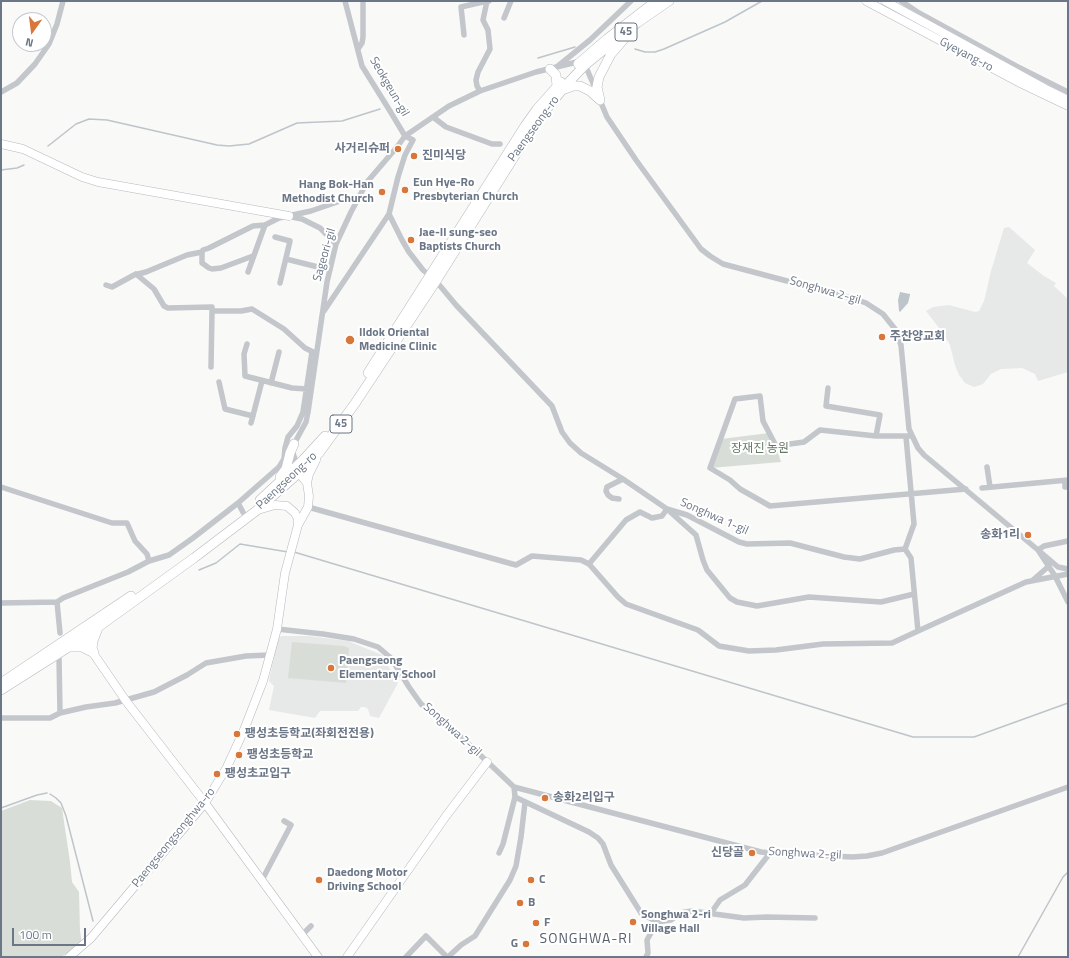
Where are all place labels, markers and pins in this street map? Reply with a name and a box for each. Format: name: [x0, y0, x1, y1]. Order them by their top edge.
place label: 사거리슈퍼: [335, 142, 390, 156]
marker: 사거리슈퍼: [393, 144, 403, 154]
place label: 진미식당: [422, 149, 466, 163]
marker: 진미식당: [409, 151, 419, 161]
place label: Eun Hye-Ro Presbyterian Church: [413, 176, 518, 204]
place label: Hang Bok-Han Methodist Church: [282, 178, 374, 206]
marker: Eun Hye-Ro Presbyterian Church: [400, 185, 410, 195]
marker: Hang Bok-Han Methodist Church: [377, 187, 387, 197]
place label: Jae-Il sung-seo Baptists Church: [419, 226, 501, 254]
marker: Jae-Il sung-seo Baptists Church: [406, 235, 416, 245]
place label: Ildok Oriental Medicine Clinic: [359, 326, 437, 354]
place label: 주찬양교회: [890, 330, 945, 344]
marker: 주찬양교회: [877, 332, 887, 342]
marker: Ildok Oriental Medicine Clinic: [344, 334, 356, 346]
place label: 송화1리: [980, 528, 1020, 542]
marker: 송화1리: [1023, 530, 1033, 540]
place label: Paengseong Elementary School: [339, 654, 436, 682]
marker: Paengseong Elementary School: [326, 663, 336, 673]
place label: 팽성초등학교(좌회전전용): [245, 727, 374, 741]
marker: 팽성초등학교(좌회전전용): [232, 729, 242, 739]
place label: 팽성초등학교: [247, 748, 313, 762]
marker: 팽성초등학교: [234, 750, 244, 760]
place label: 팽성초교입구: [225, 767, 291, 781]
marker: 팽성초교입구: [212, 769, 222, 779]
place label: 송화2리입구: [553, 791, 615, 805]
marker: 송화2리입구: [540, 793, 550, 803]
place label: 신당골: [711, 846, 744, 860]
marker: 신당골: [747, 848, 757, 858]
place label: Daedong Motor Driving School: [327, 866, 407, 894]
place label: C: [539, 873, 546, 887]
marker: Daedong Motor Driving School: [314, 875, 324, 885]
marker: C: [526, 875, 536, 885]
place label: B: [528, 896, 535, 910]
marker: B: [515, 898, 525, 908]
place label: Songhwa 2-ri Village Hall: [641, 908, 711, 936]
place label: F: [544, 916, 550, 930]
marker: Songhwa 2-ri Village Hall: [628, 917, 638, 927]
marker: F: [531, 918, 541, 928]
place label: G: [511, 937, 518, 951]
marker: G: [521, 939, 531, 949]

